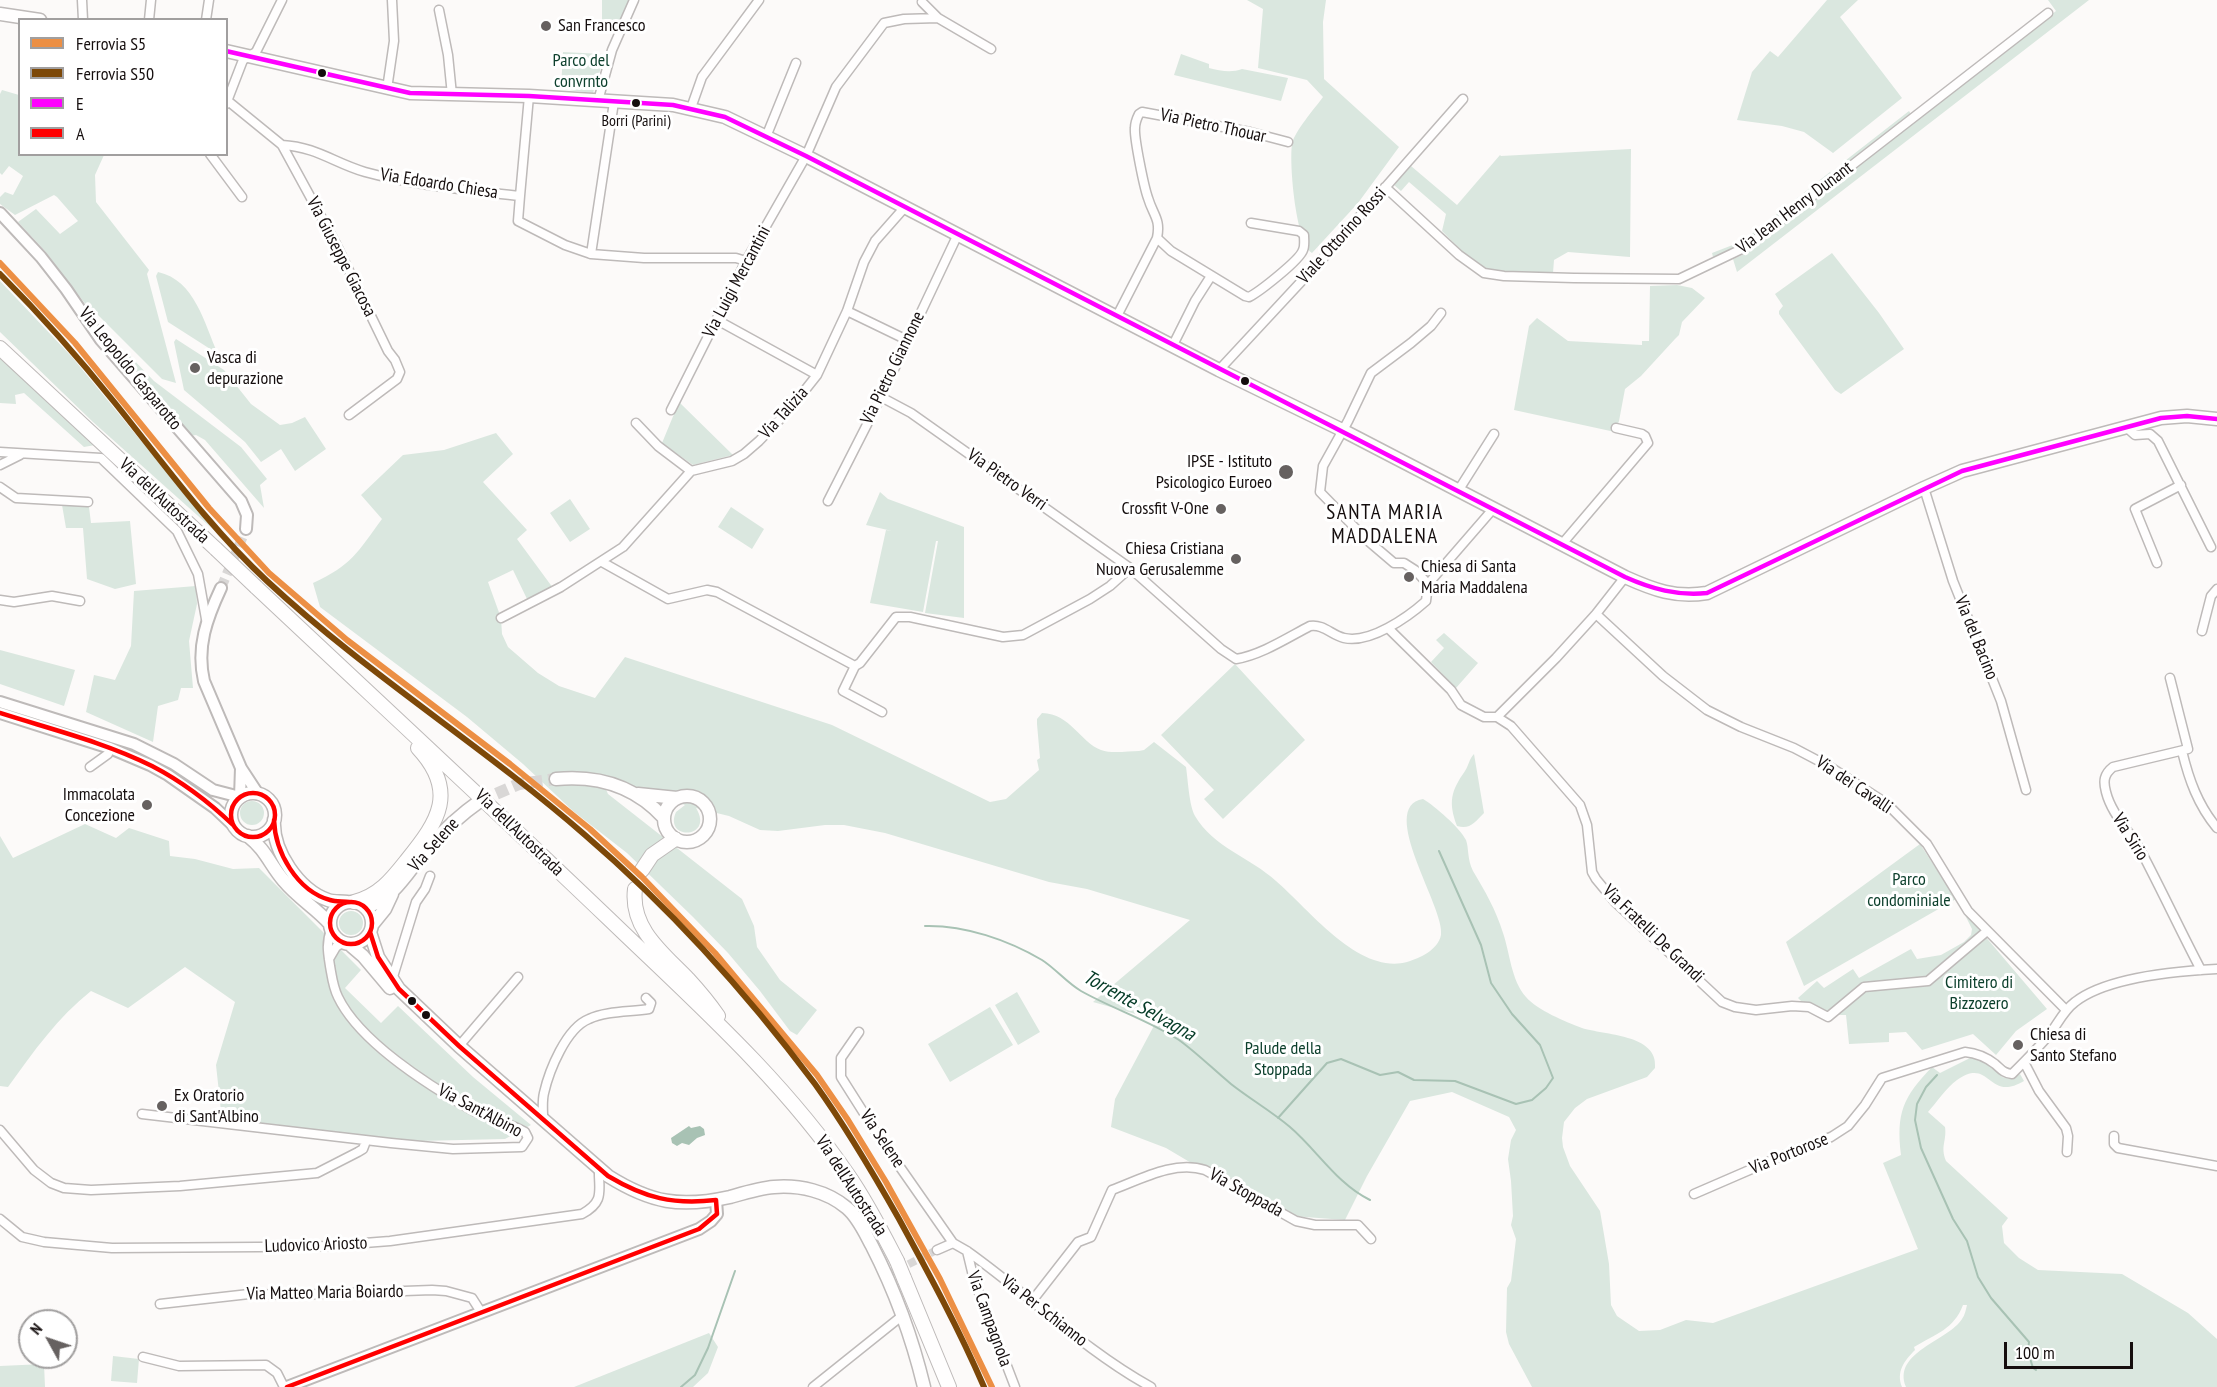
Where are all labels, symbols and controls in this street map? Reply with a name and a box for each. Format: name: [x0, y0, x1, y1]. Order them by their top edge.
place label: San Francesco: [558, 15, 646, 37]
legend: [18, 18, 228, 156]
marker: San Francesco: [539, 19, 553, 33]
text: Ferrovia S5: [76, 32, 146, 55]
park label: Parco del convrnto: [553, 50, 609, 92]
text: Ferrovia S50: [76, 62, 154, 85]
unlabelled marker: [316, 67, 328, 79]
text: E: [76, 92, 84, 115]
marker: Borri (Parini): [630, 97, 642, 109]
street label: Via Pietro Thouar: [1158, 104, 1268, 148]
place label: Borri (Parini): [601, 111, 671, 131]
text: A: [76, 122, 85, 145]
street label: Via Jean Henry Dunant: [1733, 157, 1857, 259]
street label: Via Edoardo Chiesa: [379, 164, 499, 204]
street label: Viale Ottorino Rossi: [1293, 183, 1391, 289]
street label: Via Giuseppe Giacosa: [302, 194, 380, 320]
street label: Via Luigi Mercantini: [698, 222, 776, 342]
street label: Via Leopoldo Gasparotto: [74, 303, 186, 435]
street label: Via Pietro Giannone: [856, 308, 930, 428]
place label: Vasca di depurazione: [207, 347, 283, 389]
marker: Vasca di depurazione: [188, 361, 202, 375]
unlabelled marker: [1239, 375, 1251, 387]
street label: Via Talizia: [755, 382, 813, 444]
street label: Via Pietro Verri: [963, 445, 1051, 515]
place label: IPSE - Istituto Psicologico Euroeo: [1156, 451, 1272, 494]
street label: Via dell'Autostrada: [114, 454, 214, 548]
marker: IPSE - Istituto Psicologico Euroeo: [1277, 463, 1295, 481]
place label: Crossfit V-One: [1121, 498, 1209, 520]
district label: SANTA MARIA MADDALENA: [1326, 500, 1444, 550]
marker: Crossfit V-One: [1214, 502, 1228, 516]
place label: Chiesa Cristiana Nuova Gerusalemme: [1096, 538, 1224, 580]
marker: Chiesa Cristiana Nuova Gerusalemme: [1229, 552, 1243, 566]
place label: Chiesa di Santa Maria Maddalena: [1421, 556, 1528, 598]
marker: Chiesa di Santa Maria Maddalena: [1402, 570, 1416, 584]
street label: Via del Bacino: [1949, 593, 2003, 683]
street label: Via dei Cavalli: [1812, 751, 1896, 819]
place label: Immacolata Concezione: [63, 784, 135, 826]
street label: Via dell'Autostrada: [470, 785, 568, 881]
marker: Immacolata Concezione: [140, 798, 154, 812]
street label: Via Sirio: [2107, 809, 2153, 865]
street label: Via Selene: [404, 813, 464, 877]
park label: Parco condominiale: [1867, 869, 1951, 912]
street label: Via Fratelli De Grandi: [1598, 880, 1708, 988]
water label: Torrente Selvagna: [1079, 965, 1199, 1047]
park label: Cimitero di Bizzozero: [1945, 972, 2013, 1014]
unlabelled marker: [406, 995, 418, 1007]
unlabelled marker: [420, 1009, 432, 1021]
place label: Chiesa di Santo Stefano: [2030, 1024, 2117, 1066]
park label: Palude della Stoppada: [1245, 1038, 1321, 1080]
marker: Chiesa di Santo Stefano: [2011, 1038, 2025, 1052]
street label: Via Sant'Albino: [434, 1080, 526, 1142]
place label: Ex Oratorio di Sant'Albino: [174, 1085, 259, 1128]
marker: Ex Oratorio di Sant'Albino: [155, 1099, 169, 1113]
street label: Via Selene: [855, 1106, 909, 1172]
street label: Via Portorose: [1747, 1128, 1831, 1180]
street label: Via dell'Autostrada: [811, 1132, 891, 1240]
street label: Via Stoppada: [1205, 1164, 1287, 1222]
street label: Ludovico Ariosto: [264, 1232, 368, 1258]
street label: Via Campagnola: [962, 1268, 1016, 1370]
street label: Via Per Schianno: [996, 1271, 1092, 1351]
street label: Via Matteo Maria Boiardo: [246, 1281, 404, 1305]
north arrow: [18, 1309, 78, 1369]
text: N: [25, 1319, 46, 1338]
scale bar: [2007, 1330, 2136, 1368]
text: 100 m: [2015, 1341, 2055, 1364]

